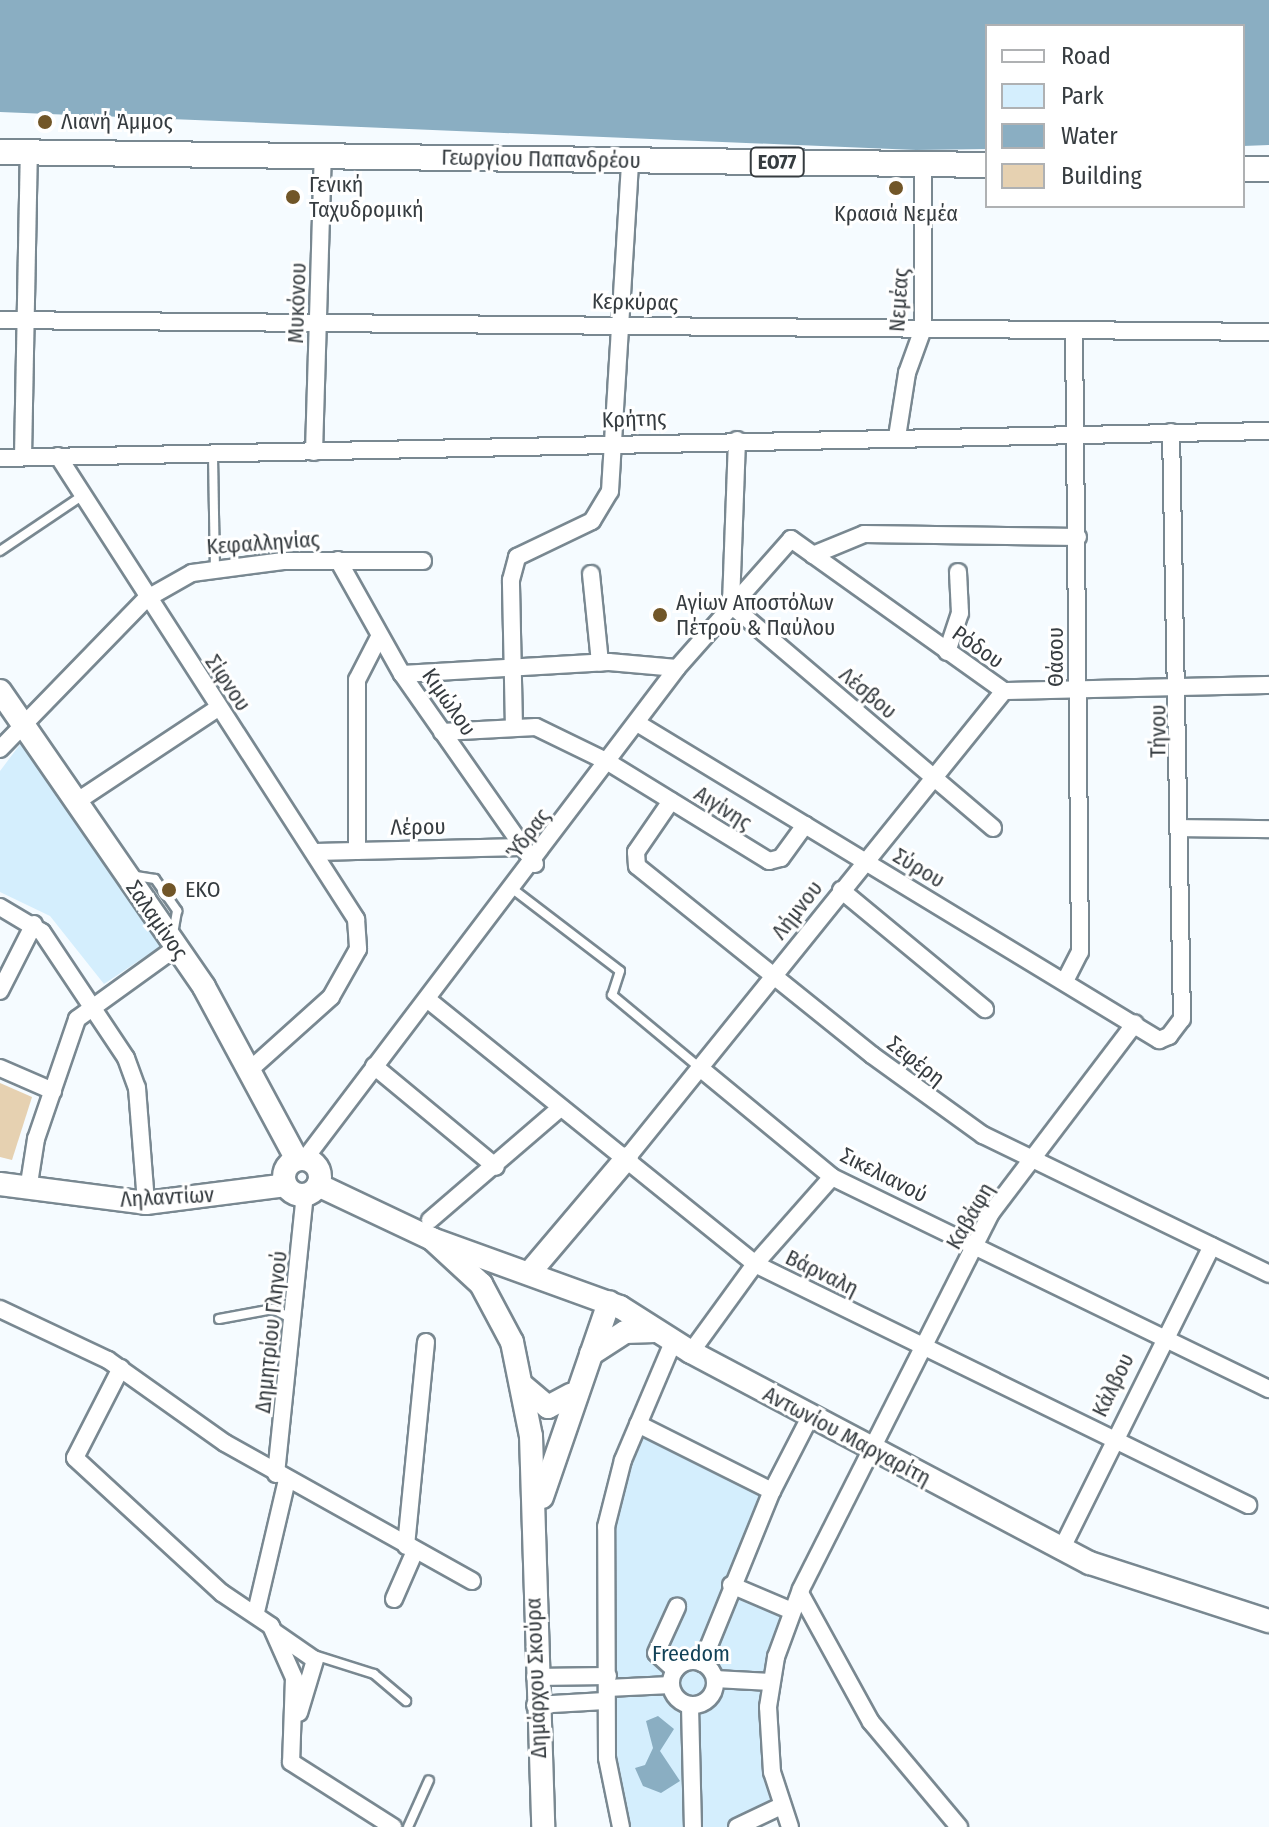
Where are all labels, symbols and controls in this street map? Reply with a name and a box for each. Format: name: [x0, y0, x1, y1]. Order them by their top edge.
legend: [985, 24, 1245, 208]
text: Road: [1061, 42, 1111, 70]
text: Park: [1061, 82, 1104, 110]
place label: Λιανή Άμμος: [61, 109, 173, 135]
marker: Λιανή Άμμος: [36, 113, 54, 131]
text: Water: [1061, 122, 1118, 150]
street label: Γεωργίου Παπανδρέου: [441, 144, 641, 174]
road number: ΕΟ77: [749, 146, 805, 178]
text: Building: [1061, 162, 1142, 190]
place label: Γενική Ταχυδρομική: [309, 171, 424, 222]
marker: Κρασιά Νεμέα: [887, 179, 905, 197]
marker: Γενική Ταχυδρομική: [284, 188, 302, 206]
place label: Κρασιά Νεμέα: [834, 201, 958, 227]
street label: Μυκόνου: [282, 262, 312, 344]
street label: Νεμέας: [884, 267, 914, 333]
street label: Κερκύρας: [592, 288, 678, 316]
street label: Κρήτης: [601, 405, 667, 433]
street label: Κεφαλληνίας: [205, 526, 321, 560]
place label: Αγίων Αποστόλων Πέτρου & Παύλου: [676, 589, 835, 640]
marker: Αγίων Αποστόλων Πέτρου & Παύλου: [651, 606, 669, 624]
street label: Ρόδου: [947, 620, 1009, 674]
street label: Θάσου: [1043, 627, 1069, 687]
street label: Σίφνου: [200, 650, 256, 716]
street label: Λέσβου: [834, 661, 902, 725]
street label: Κιμώλου: [416, 663, 482, 741]
street label: Τήνου: [1145, 704, 1171, 758]
street label: Αιγίνης: [689, 780, 757, 836]
street label: Ύδρας: [500, 803, 556, 865]
street label: Λέρου: [390, 813, 446, 841]
street label: Σύρου: [888, 842, 950, 894]
street label: Λήμνου: [766, 875, 828, 945]
street label: Σαλαμίνος: [120, 876, 194, 964]
place label: EKO: [185, 877, 220, 903]
marker: EKO: [160, 881, 178, 899]
street label: Σεφέρη: [882, 1030, 950, 1092]
street label: Σικελιανού: [836, 1142, 932, 1208]
street label: Καβάφη: [940, 1178, 1000, 1254]
street label: Ληλαντίων: [119, 1181, 215, 1213]
street label: Βάρναλη: [781, 1244, 863, 1302]
street label: Δημητρίου Γληνού: [249, 1250, 293, 1414]
street label: Κάλβου: [1086, 1349, 1140, 1421]
street label: Αντωνίου Μαργαρίτη: [759, 1381, 935, 1491]
street label: Δημάρχου Σκούρα: [520, 1597, 552, 1759]
park label: Freedom: [652, 1641, 730, 1667]

